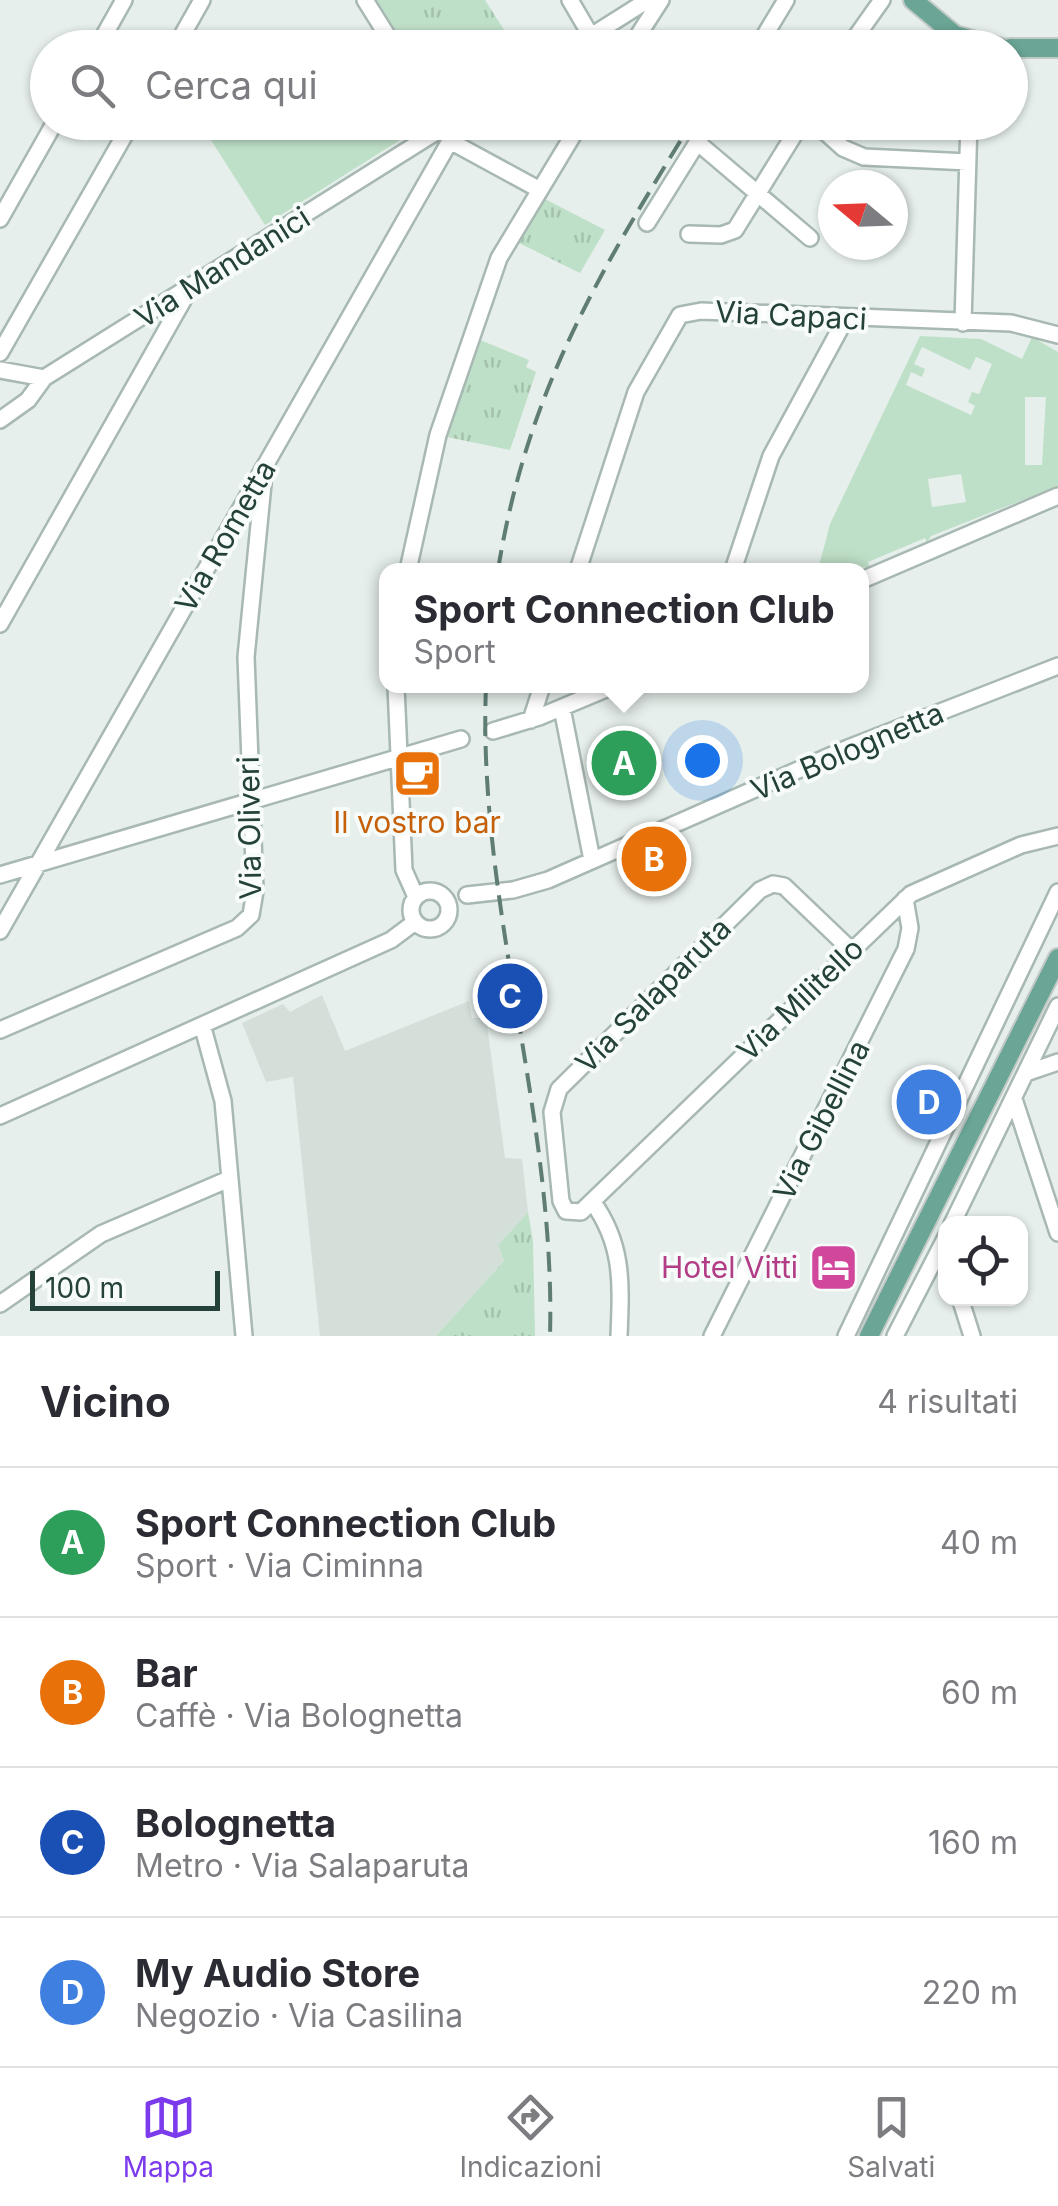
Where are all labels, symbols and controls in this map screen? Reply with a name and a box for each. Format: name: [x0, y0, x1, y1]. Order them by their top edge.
search box: [30, 30, 1028, 140]
icon: search: [65, 58, 120, 113]
text: Cerca qui: [145, 62, 318, 108]
north arrow: [818, 170, 908, 260]
street label: Via Mandanici: [128, 199, 316, 335]
street label: Via Capaci: [714, 293, 868, 337]
street label: Via Rometta: [167, 453, 283, 619]
popup: [379, 563, 869, 693]
text: Sport Connection Club: [413, 586, 835, 632]
text: Sport: [413, 632, 496, 671]
street label: Via Bolognetta: [745, 694, 949, 808]
pin: A: [592, 726, 656, 800]
your location: [677, 735, 728, 786]
cafe icon: Il vostro bar: [391, 747, 443, 799]
street label: Via Oliveri: [230, 756, 268, 900]
place label: Il vostro bar: [333, 804, 501, 840]
pin: B: [622, 822, 686, 896]
street label: Via Salaparuta: [568, 910, 738, 1080]
street label: Via Militello: [729, 930, 871, 1068]
pin: C: [478, 958, 542, 1034]
street label: Via Gibellina: [765, 1034, 877, 1206]
pin: D: [896, 1064, 962, 1140]
map controls: [938, 1216, 1028, 1306]
button: locate: [938, 1216, 1028, 1306]
hotel icon: Hotel Vitti: [807, 1241, 859, 1293]
place label: Hotel Vitti: [661, 1249, 798, 1285]
scale bar: [30, 1266, 220, 1310]
text: 100 m: [45, 1271, 124, 1305]
text: Vicino: [40, 1376, 171, 1427]
text: 4 risultati: [877, 1382, 1018, 1421]
text: Sport Connection Club: [135, 1500, 556, 1546]
text: A: [61, 1523, 84, 1562]
text: 40 m: [940, 1523, 1018, 1562]
text: Sport · Via Ciminna: [135, 1546, 424, 1585]
text: Bar: [135, 1650, 198, 1696]
text: B: [62, 1673, 83, 1712]
text: 60 m: [941, 1673, 1018, 1712]
text: Caffè · Via Bolognetta: [135, 1696, 463, 1735]
text: Bolognetta: [135, 1800, 336, 1846]
text: C: [61, 1823, 84, 1862]
text: 160 m: [928, 1823, 1018, 1862]
text: Metro · Via Salaparuta: [135, 1846, 469, 1885]
text: My Audio Store: [135, 1950, 420, 1996]
text: D: [61, 1973, 84, 2012]
text: 220 m: [922, 1973, 1018, 2012]
text: Negozio · Via Casilina: [135, 1996, 463, 2035]
tab: Mappa: [123, 2090, 214, 2184]
tab: Indicazioni: [460, 2090, 602, 2184]
tab: Salvati: [847, 2090, 935, 2184]

